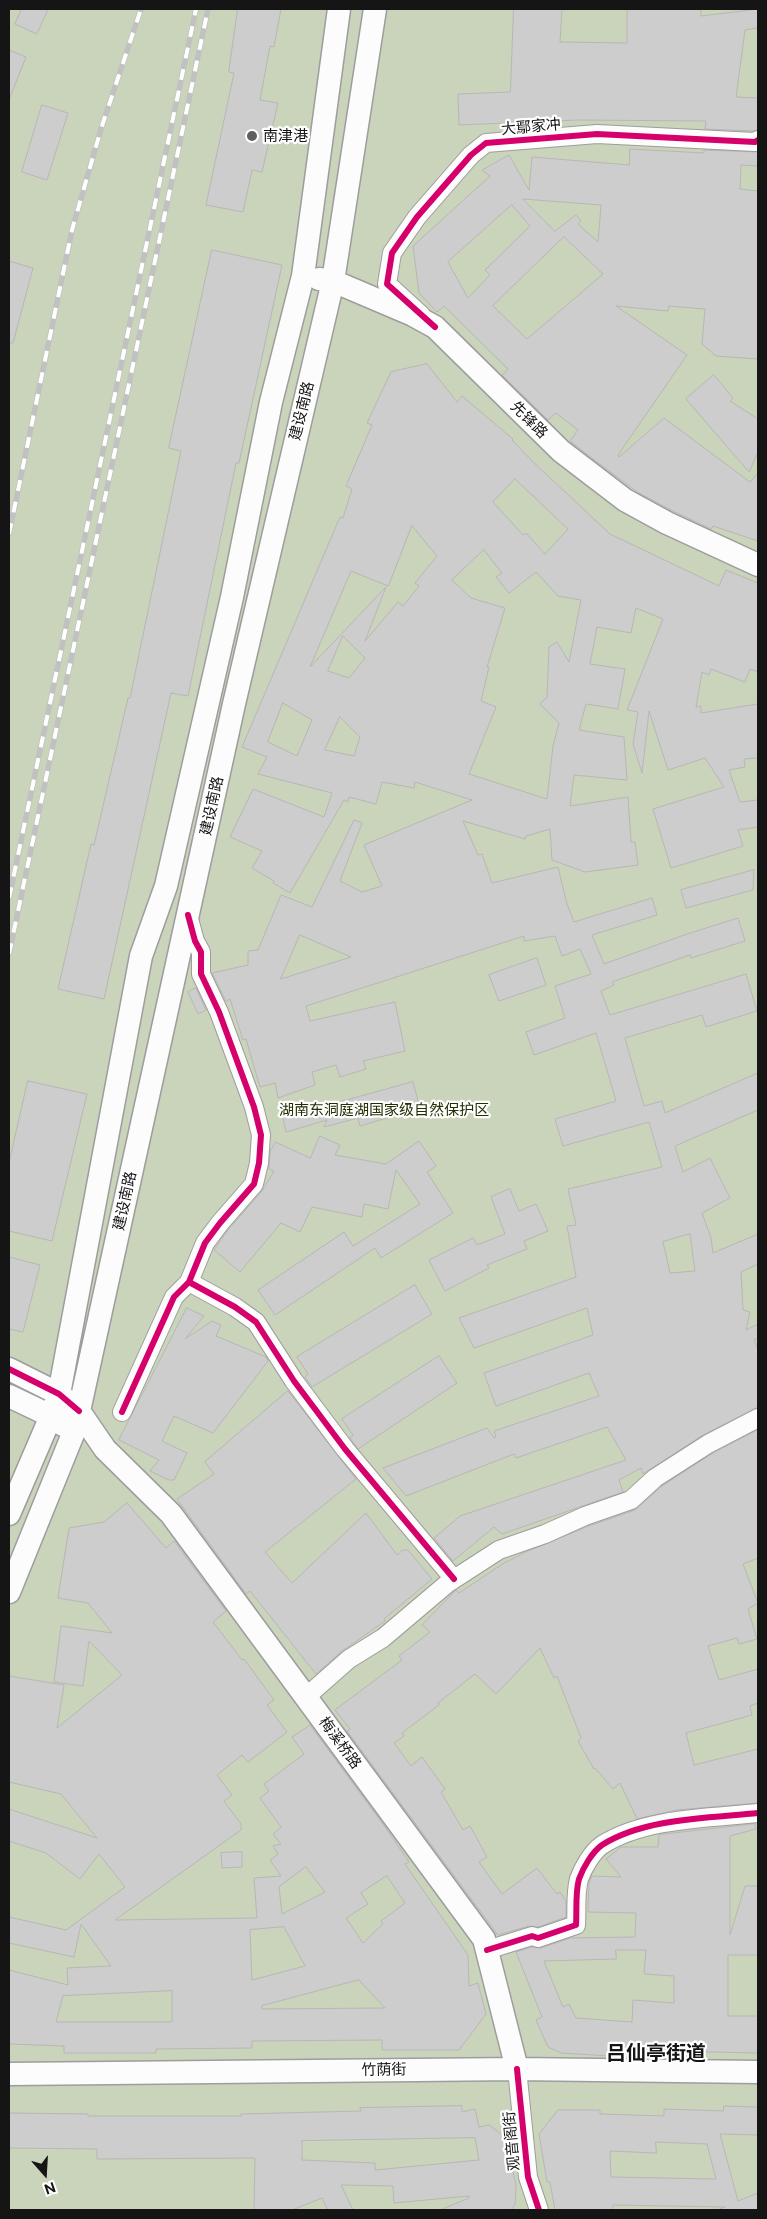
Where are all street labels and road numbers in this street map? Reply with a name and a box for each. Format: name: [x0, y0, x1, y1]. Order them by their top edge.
street label: 大鄢家冲: [500, 115, 562, 139]
street label: 建设南路: [286, 380, 318, 442]
street label: 先锋路: [507, 398, 551, 442]
street label: 建设南路: [197, 775, 227, 837]
street label: 建设南路: [110, 1170, 140, 1232]
street label: 梅溪桥路: [315, 1713, 365, 1773]
street label: 竹荫街: [361, 2061, 407, 2079]
street label: 观音阁街: [500, 2110, 524, 2172]

